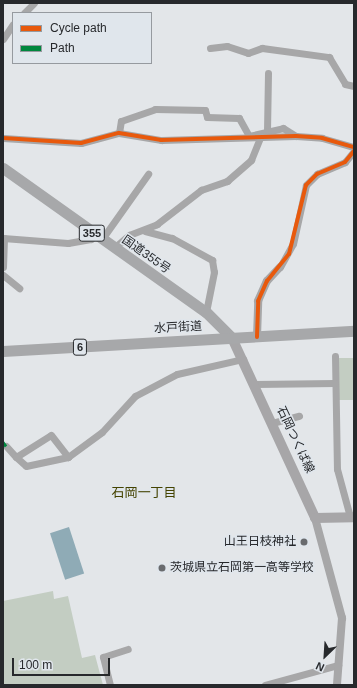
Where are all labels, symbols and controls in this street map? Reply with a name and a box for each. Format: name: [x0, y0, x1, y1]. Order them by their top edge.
legend: [12, 12, 152, 64]
text: Cycle path: [50, 21, 107, 35]
text: Path: [50, 41, 75, 55]
road number: 355: [78, 224, 106, 242]
street label: 国道355号: [119, 233, 173, 277]
street label: 水戸街道: [154, 320, 202, 336]
road number: 6: [72, 338, 88, 356]
street label: 石岡つくば線: [273, 404, 317, 476]
district label: 石岡一丁目: [112, 485, 176, 501]
place label: 山王日枝神社: [224, 535, 296, 549]
marker: 山王日枝神社: [299, 537, 309, 547]
place label: 茨城県立石岡第一高等学校: [170, 561, 314, 575]
marker: 茨城県立石岡第一高等学校: [157, 563, 167, 573]
north arrow: [305, 636, 345, 676]
scale bar: [14, 650, 112, 676]
text: 100 m: [19, 658, 52, 672]
text: N: [314, 660, 326, 674]

